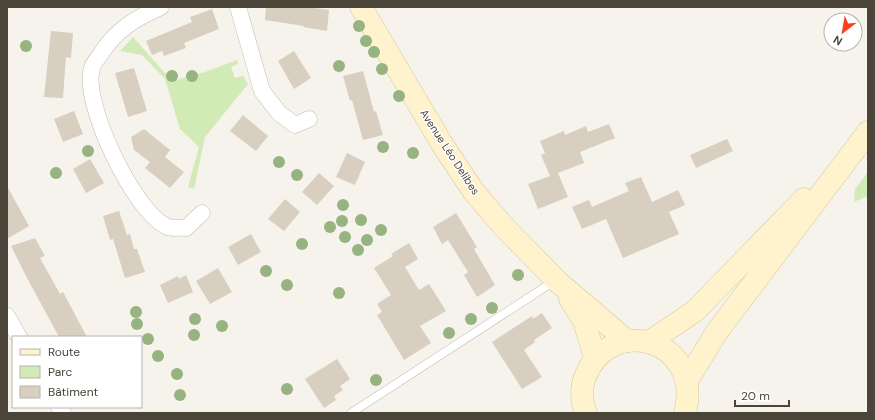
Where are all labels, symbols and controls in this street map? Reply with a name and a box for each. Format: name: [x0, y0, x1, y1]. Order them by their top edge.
north arrow: [823, 12, 863, 52]
text: N: [831, 33, 845, 49]
street label: Avenue Léo Delibes: [417, 107, 483, 197]
legend: [12, 336, 142, 408]
text: Route: [48, 344, 80, 360]
text: Parc: [48, 364, 72, 380]
scale bar: [735, 382, 789, 408]
text: Bâtiment: [48, 384, 99, 400]
text: 20 m: [741, 388, 770, 404]

